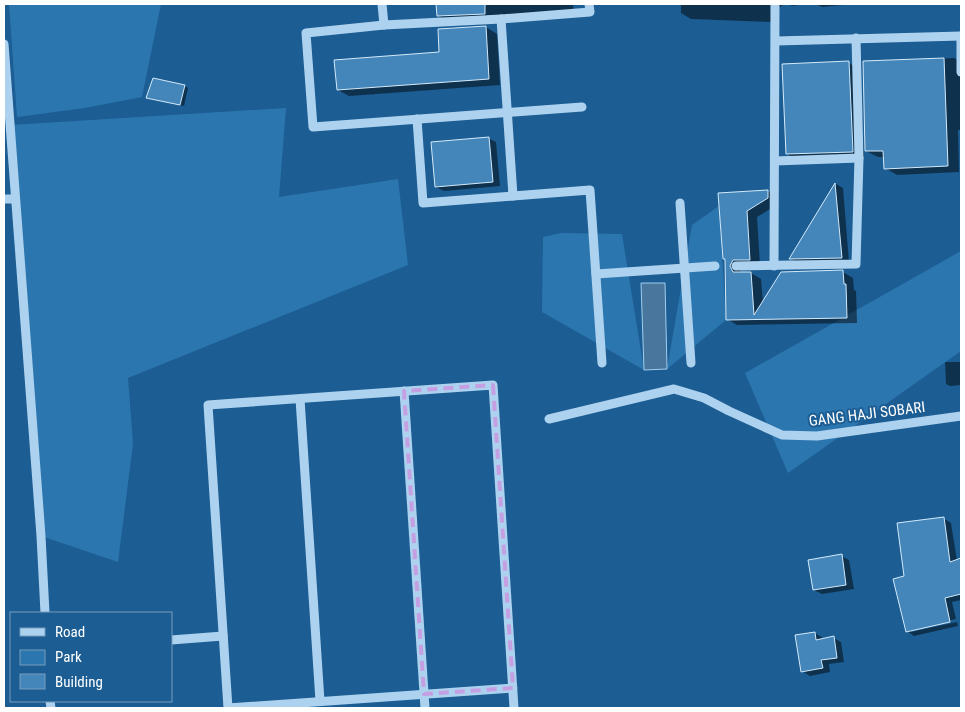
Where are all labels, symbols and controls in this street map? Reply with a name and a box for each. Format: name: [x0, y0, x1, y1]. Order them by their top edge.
street label: GANG HAJI SOBARI: [808, 398, 926, 430]
legend: [10, 612, 172, 702]
text: Road: [55, 623, 85, 641]
text: Park: [55, 648, 82, 666]
text: Building: [55, 673, 103, 691]

